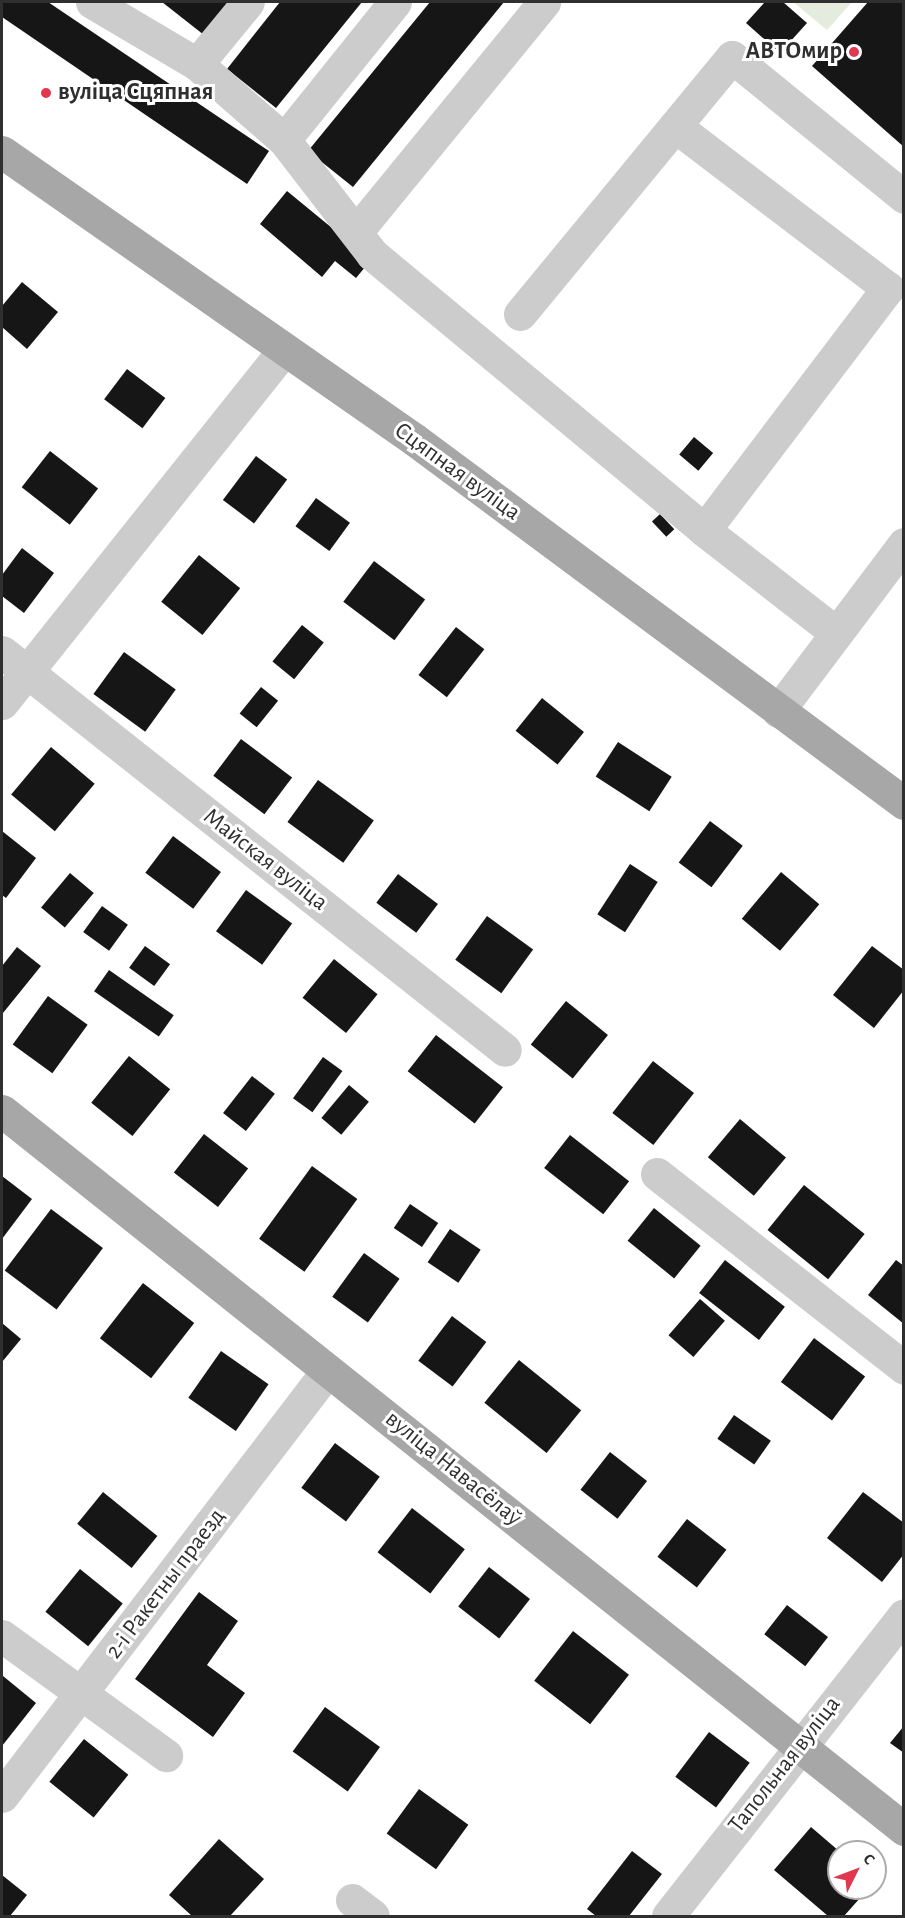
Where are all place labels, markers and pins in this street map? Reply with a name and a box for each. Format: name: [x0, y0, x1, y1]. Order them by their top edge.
place label: АВТОмир: [746, 38, 842, 66]
marker: АВТОмир: [847, 45, 861, 59]
place label: вуліца Сцяпная: [58, 79, 213, 107]
marker: вуліца Сцяпная: [39, 86, 53, 100]

